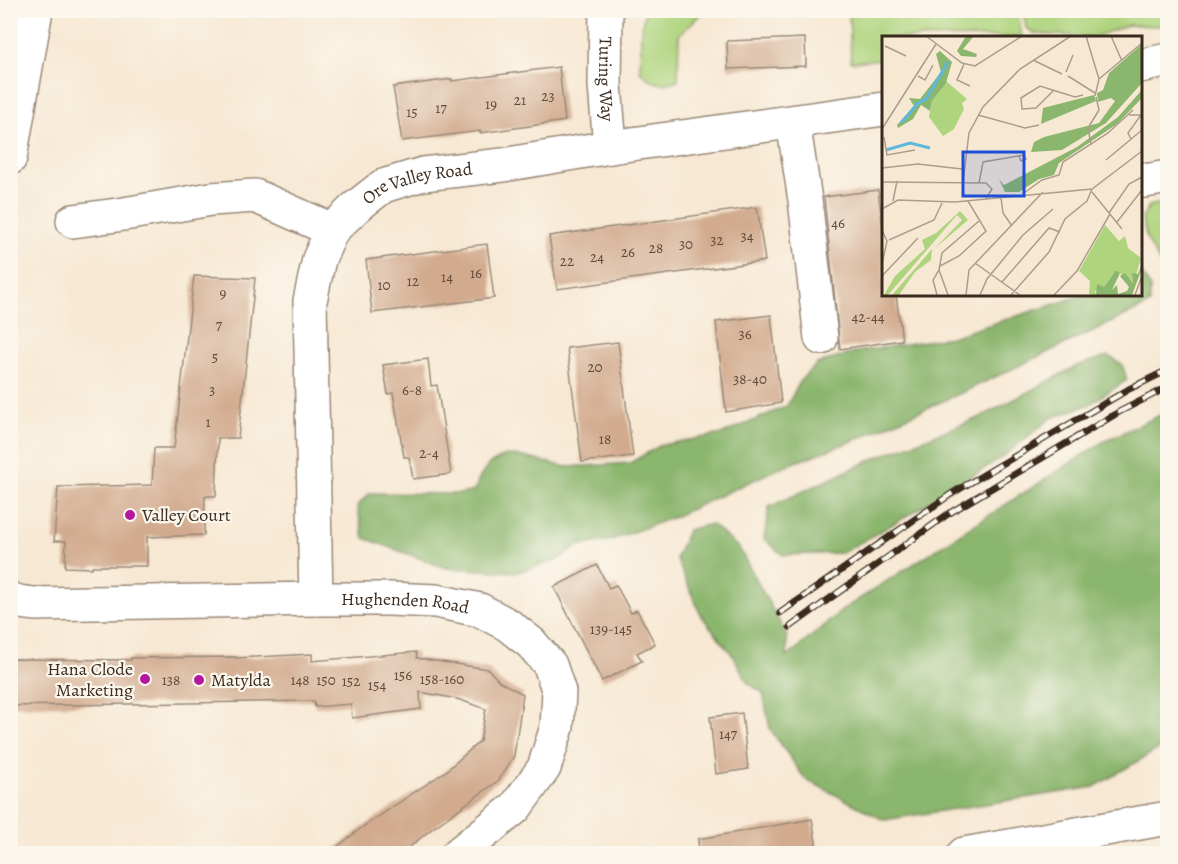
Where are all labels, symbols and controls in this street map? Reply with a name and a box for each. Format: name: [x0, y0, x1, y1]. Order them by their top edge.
street label: Turing Way: [593, 36, 620, 123]
inset map: [882, 36, 1142, 296]
house number: 23: [541, 86, 555, 106]
house number: 21: [514, 90, 526, 110]
house number: 19: [485, 94, 497, 114]
house number: 17: [435, 98, 447, 118]
house number: 15: [406, 102, 418, 122]
street label: Ore Valley Road: [357, 157, 474, 210]
house number: 46: [831, 213, 845, 233]
house number: 34: [740, 226, 754, 246]
house number: 32: [710, 230, 724, 250]
house number: 30: [679, 234, 693, 254]
house number: 28: [649, 238, 663, 258]
house number: 26: [621, 242, 635, 262]
house number: 24: [590, 247, 604, 267]
house number: 22: [560, 251, 574, 271]
house number: 16: [470, 263, 482, 283]
house number: 14: [441, 267, 453, 287]
house number: 12: [407, 271, 419, 291]
house number: 10: [377, 275, 391, 295]
house number: 9: [220, 283, 227, 303]
house number: 42-44: [851, 307, 885, 327]
house number: 7: [216, 315, 223, 335]
house number: 36: [738, 324, 752, 344]
house number: 5: [212, 347, 218, 367]
house number: 20: [587, 357, 603, 377]
house number: 38-40: [733, 369, 767, 389]
house number: 3: [209, 380, 215, 400]
house number: 6-8: [402, 380, 422, 400]
house number: 1: [205, 412, 211, 432]
house number: 18: [599, 429, 611, 449]
house number: 2-4: [419, 443, 439, 463]
place label: Valley Court: [141, 503, 231, 527]
marker: Valley Court: [123, 508, 137, 522]
street label: Hughenden Road: [341, 587, 472, 620]
house number: 139-145: [590, 619, 632, 639]
place label: Hana Clode Marketing: [47, 657, 133, 702]
house number: 156: [394, 665, 412, 685]
place label: Matylda: [211, 668, 271, 692]
house number: 158-160: [420, 669, 464, 689]
house number: 138: [162, 670, 180, 690]
house number: 148: [290, 670, 310, 690]
house number: 150: [316, 670, 336, 690]
house number: 152: [342, 671, 360, 691]
marker: Hana Clode Marketing: [138, 672, 152, 686]
marker: Matylda: [192, 673, 206, 687]
house number: 154: [368, 675, 386, 695]
house number: 147: [719, 724, 738, 744]

